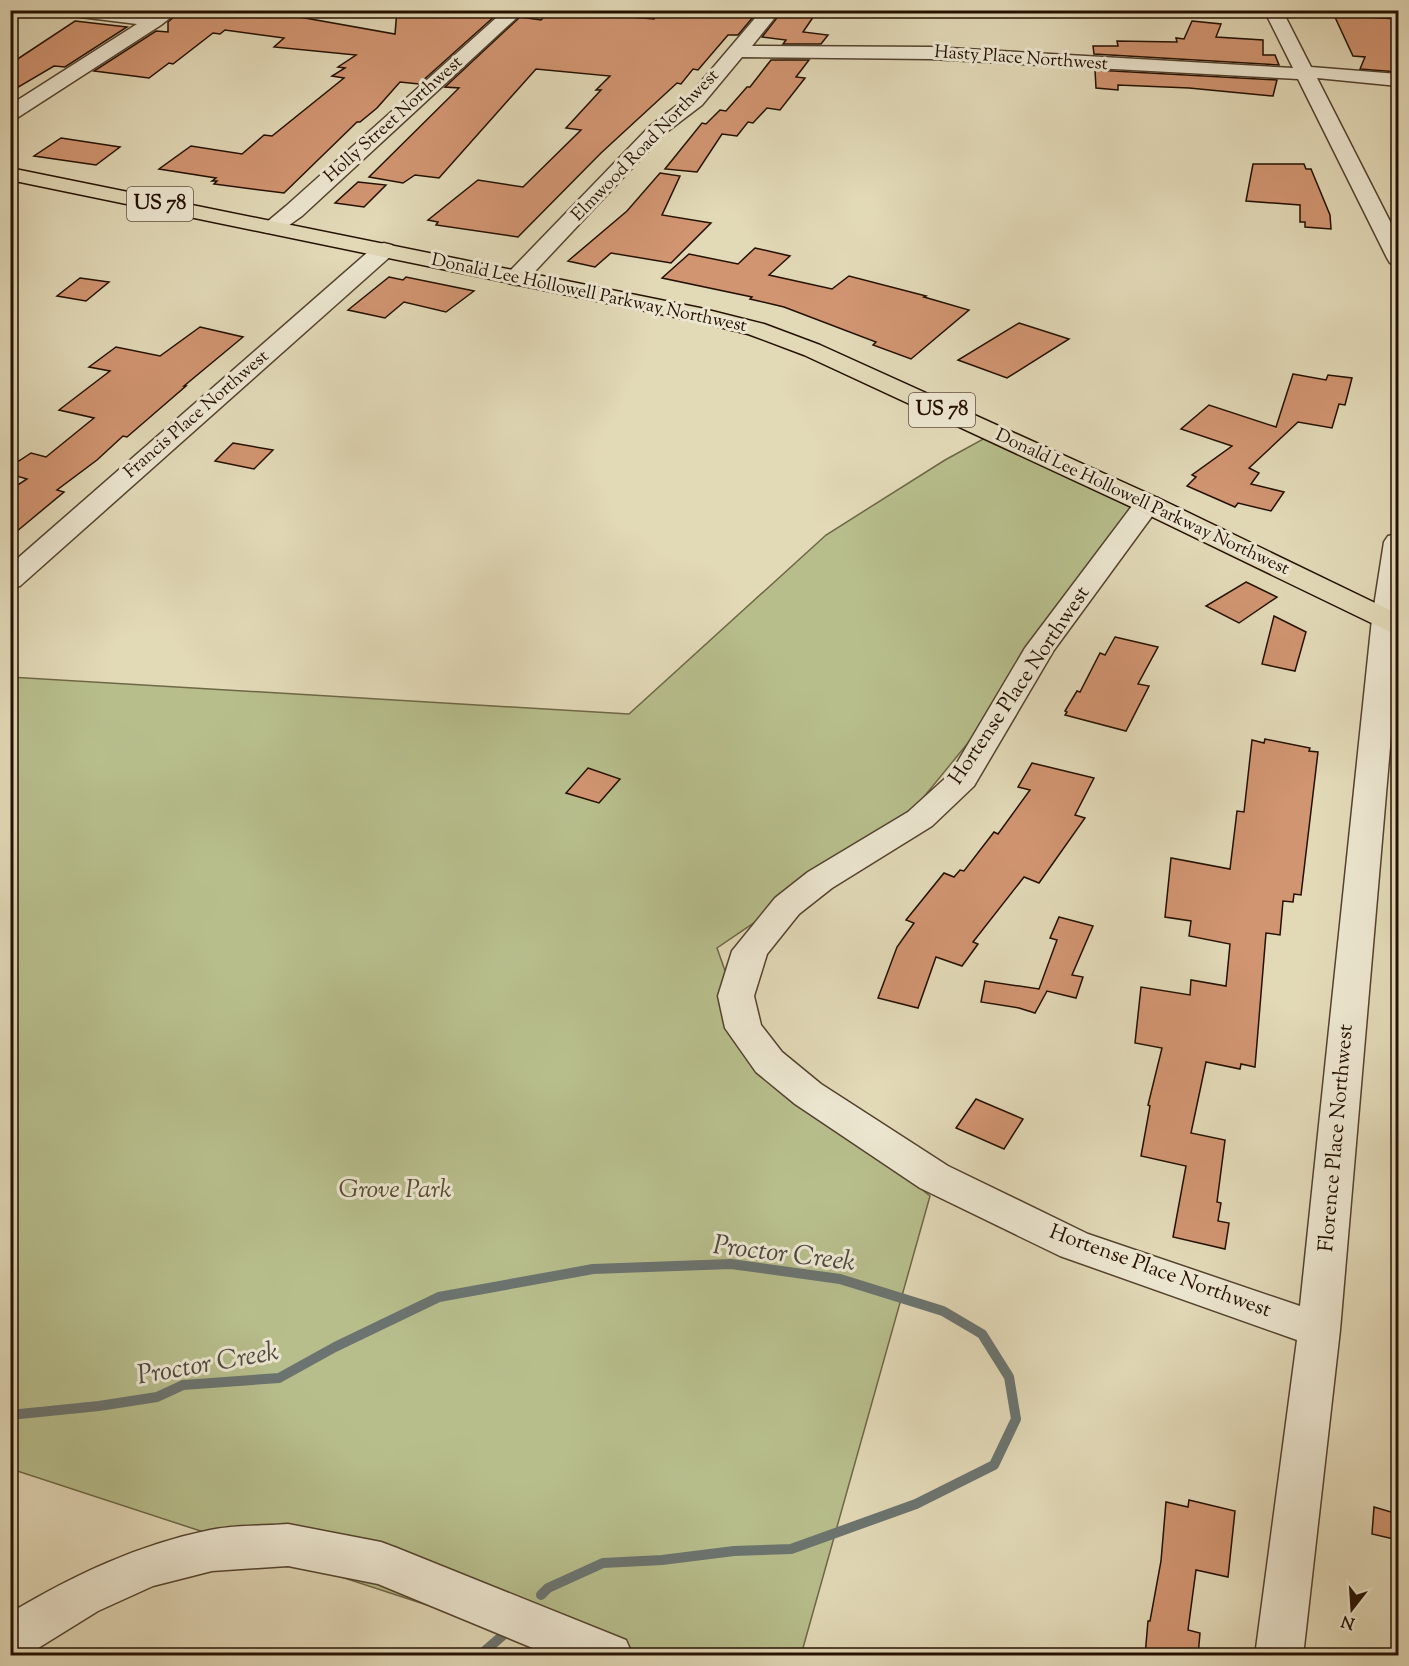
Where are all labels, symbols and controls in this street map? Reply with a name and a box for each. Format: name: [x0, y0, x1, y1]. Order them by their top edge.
street label: Hasty Place Northwest: [933, 40, 1109, 78]
street label: Holly Street Northwest: [319, 51, 469, 189]
street label: Elmwood Road Northwest: [566, 64, 726, 228]
road number: US 78: [127, 187, 193, 221]
street label: Donald Lee Hollowell Parkway Northwest: [429, 248, 749, 340]
street label: Francis Place Northwest: [119, 345, 275, 485]
road number: US 78: [909, 393, 975, 427]
street label: Donald Lee Hollowell Parkway Northwest: [991, 423, 1293, 583]
street label: Hortense Place Northwest: [942, 581, 1098, 791]
street label: Florence Place Northwest: [1312, 1023, 1362, 1253]
park label: Grove Park: [339, 1172, 452, 1209]
street label: Hortense Place Northwest: [1045, 1218, 1275, 1326]
water label: Proctor Creek: [711, 1227, 857, 1283]
water label: Proctor Creek: [134, 1333, 282, 1397]
north arrow: [1322, 1579, 1382, 1639]
text: N: [1339, 1608, 1358, 1634]

